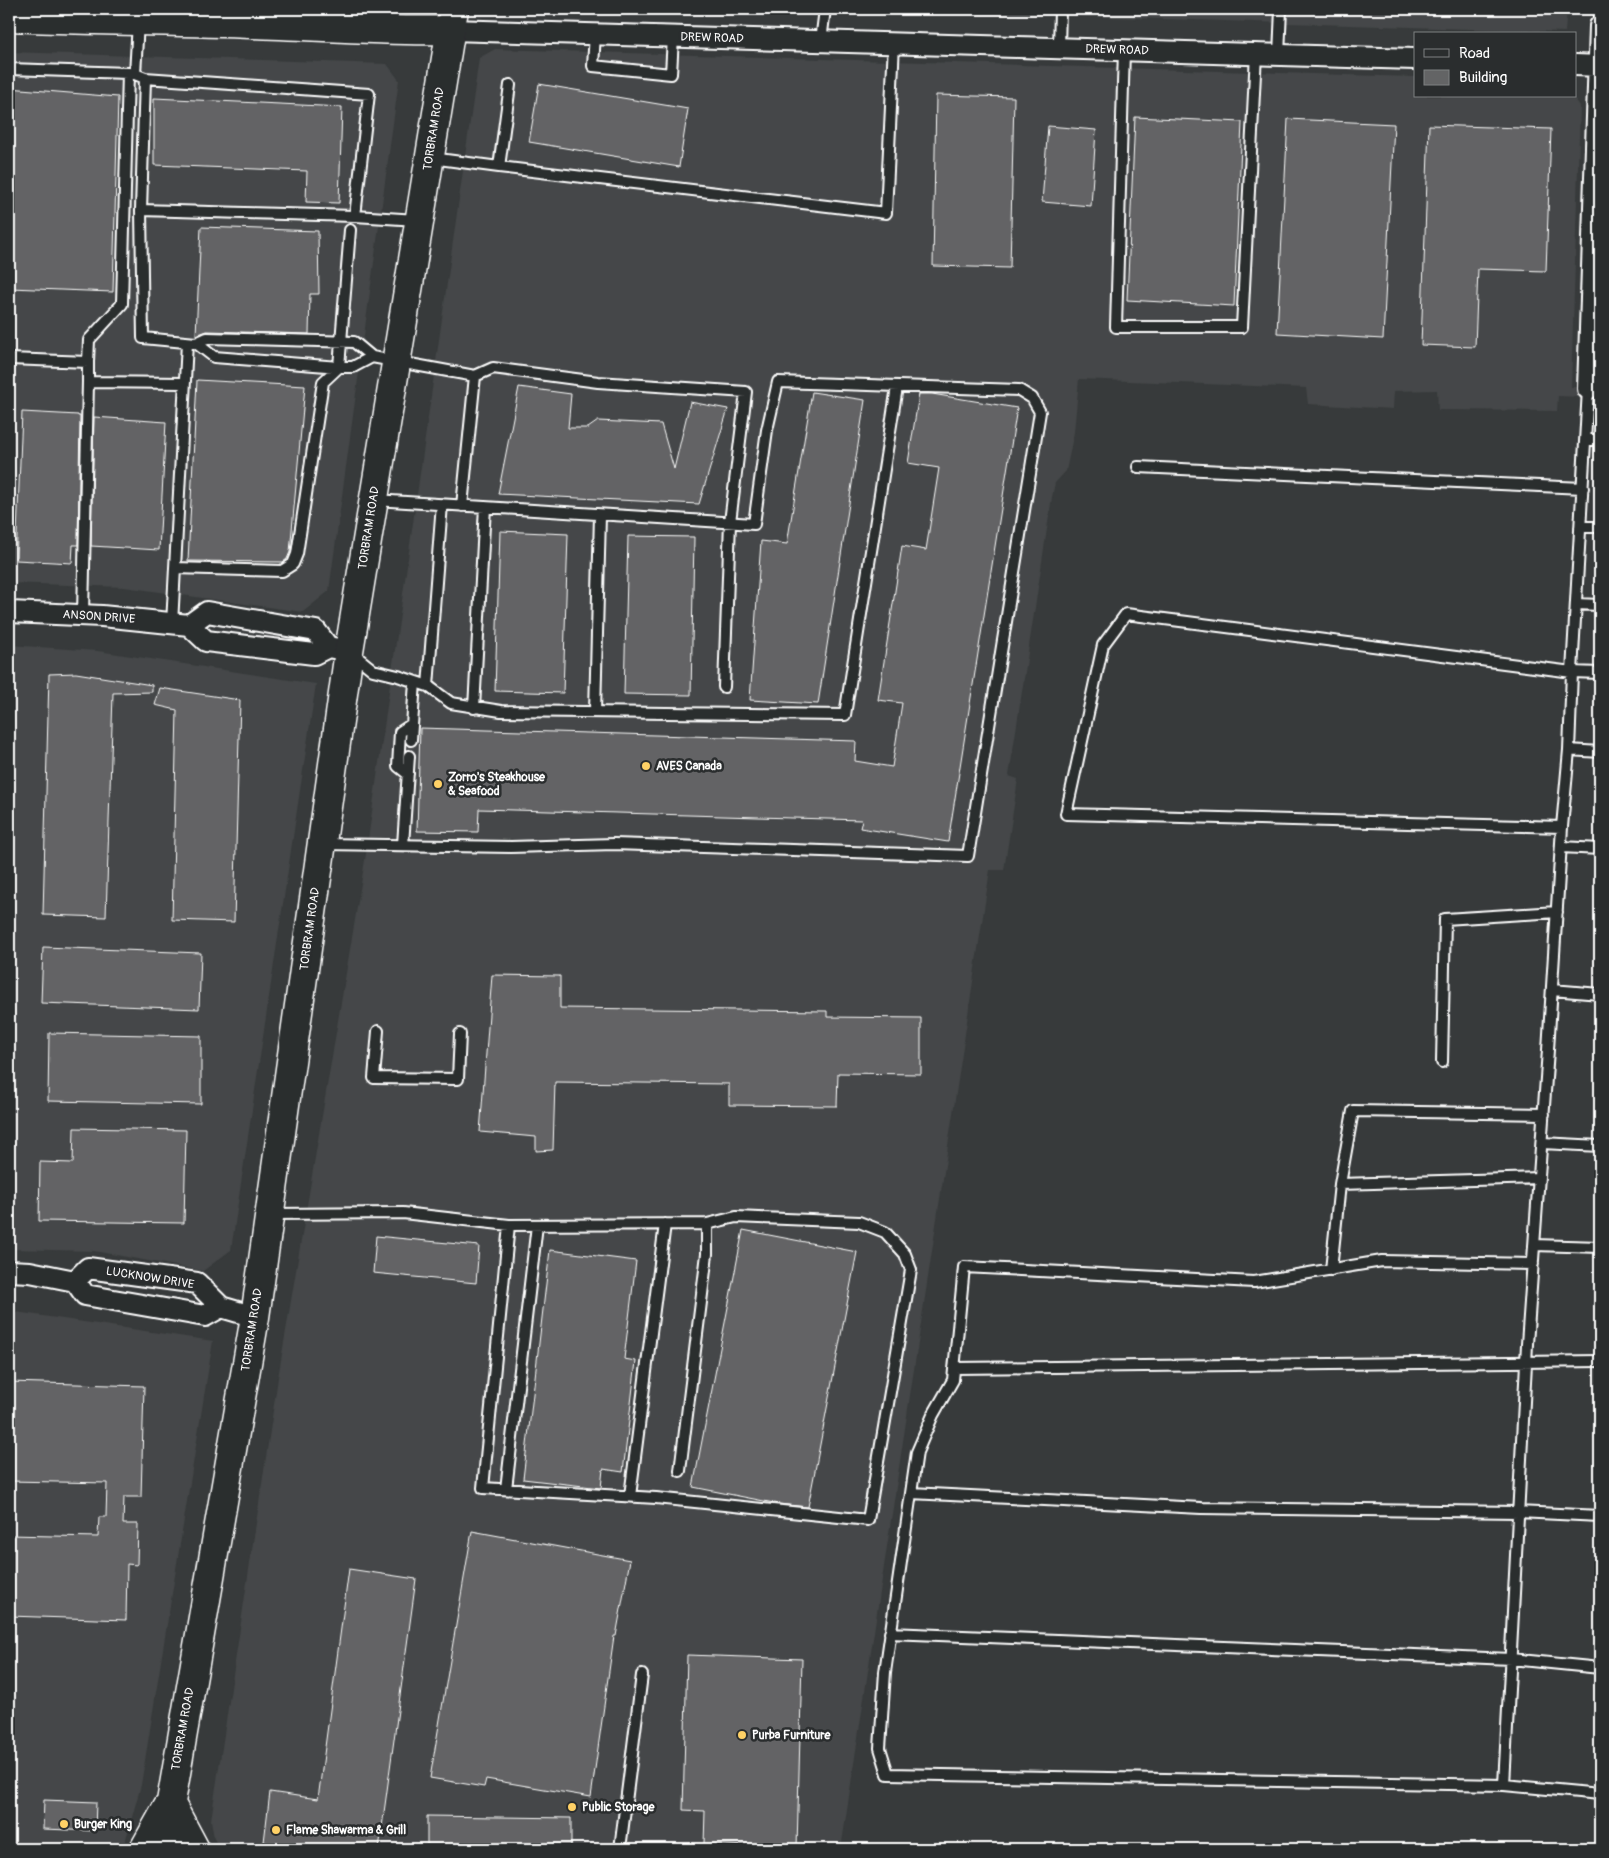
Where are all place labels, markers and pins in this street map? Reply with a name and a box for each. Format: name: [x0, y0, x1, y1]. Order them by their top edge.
place label: AVES Canada: [656, 759, 722, 774]
marker: AVES Canada: [640, 760, 652, 772]
place label: Zorro's Steakhouse & Seafood: [448, 770, 546, 799]
marker: Zorro's Steakhouse & Seafood: [432, 778, 444, 790]
place label: Purba Furniture: [752, 1728, 831, 1743]
marker: Purba Furniture: [736, 1729, 748, 1741]
place label: Public Storage: [582, 1800, 655, 1815]
marker: Public Storage: [566, 1801, 578, 1813]
place label: Burger King: [74, 1817, 132, 1832]
marker: Burger King: [58, 1818, 70, 1830]
place label: Flame Shawarma & Grill: [286, 1823, 406, 1838]
marker: Flame Shawarma & Grill: [270, 1824, 282, 1836]

